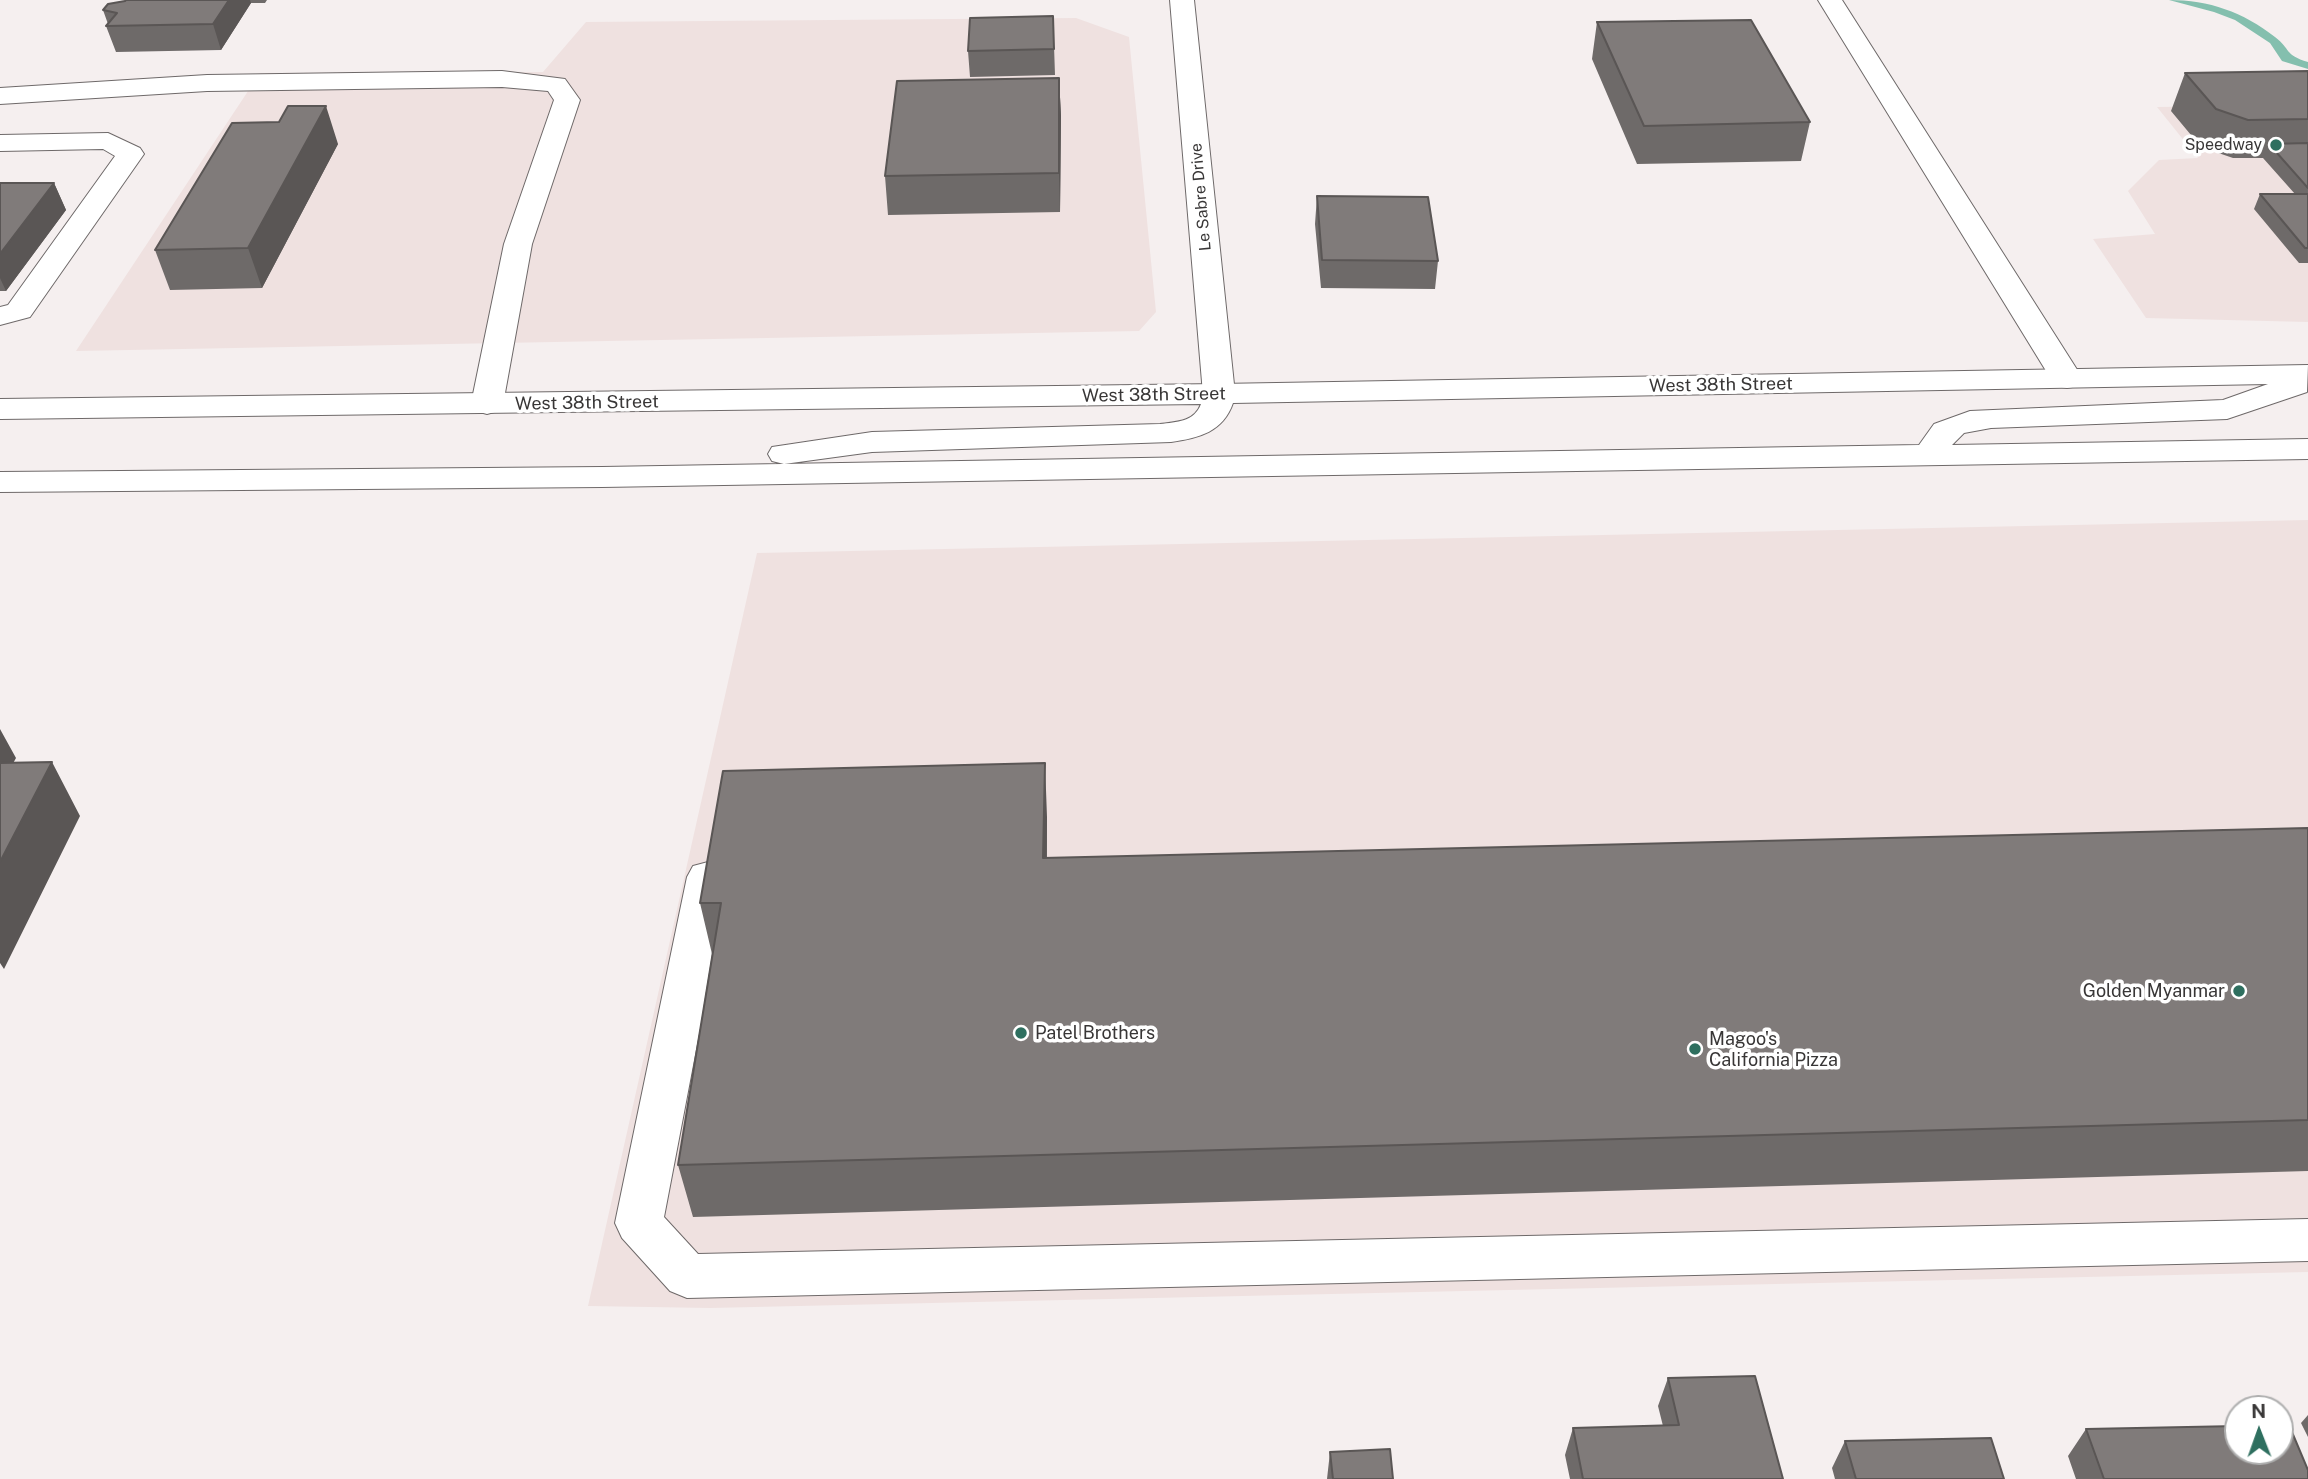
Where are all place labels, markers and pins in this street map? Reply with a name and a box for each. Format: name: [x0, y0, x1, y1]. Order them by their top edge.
place label: Speedway: [2185, 135, 2262, 155]
marker: Speedway: [2268, 137, 2284, 153]
place label: Golden Myanmar: [2083, 980, 2225, 1002]
marker: Golden Myanmar: [2231, 983, 2247, 999]
place label: Patel Brothers: [1035, 1022, 1155, 1044]
marker: Patel Brothers: [1013, 1025, 1029, 1041]
place label: Magoo's California Pizza: [1709, 1028, 1838, 1070]
marker: Magoo's California Pizza: [1687, 1041, 1703, 1057]

